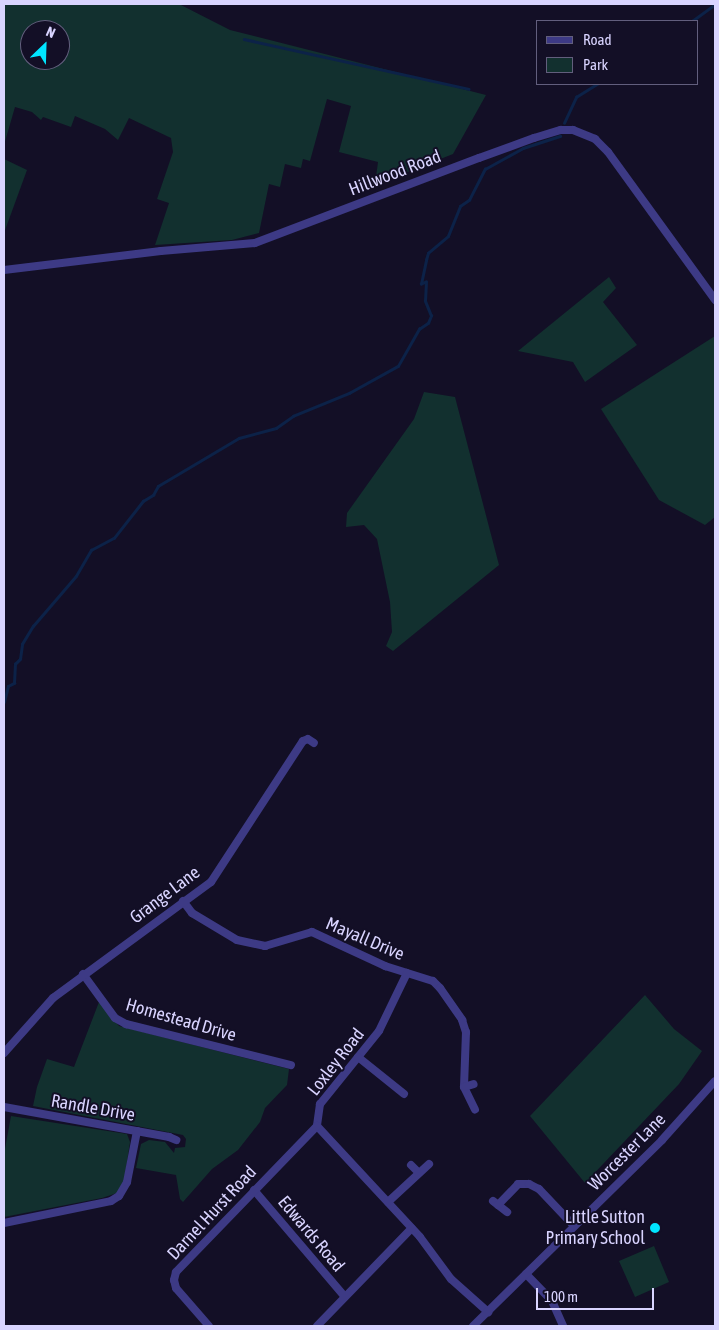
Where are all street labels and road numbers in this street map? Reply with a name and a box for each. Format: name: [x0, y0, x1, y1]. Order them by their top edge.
street label: Hillwood Road: [346, 146, 444, 200]
street label: Grange Lane: [126, 862, 204, 928]
street label: Mayall Drive: [323, 913, 407, 965]
street label: Homestead Drive: [123, 994, 239, 1046]
street label: Loxley Road: [303, 1024, 369, 1100]
street label: Randle Drive: [49, 1090, 137, 1126]
street label: Worcester Lane: [584, 1109, 670, 1195]
street label: Darnel Hurst Road: [163, 1161, 261, 1265]
street label: Edwards Road: [273, 1192, 349, 1276]

